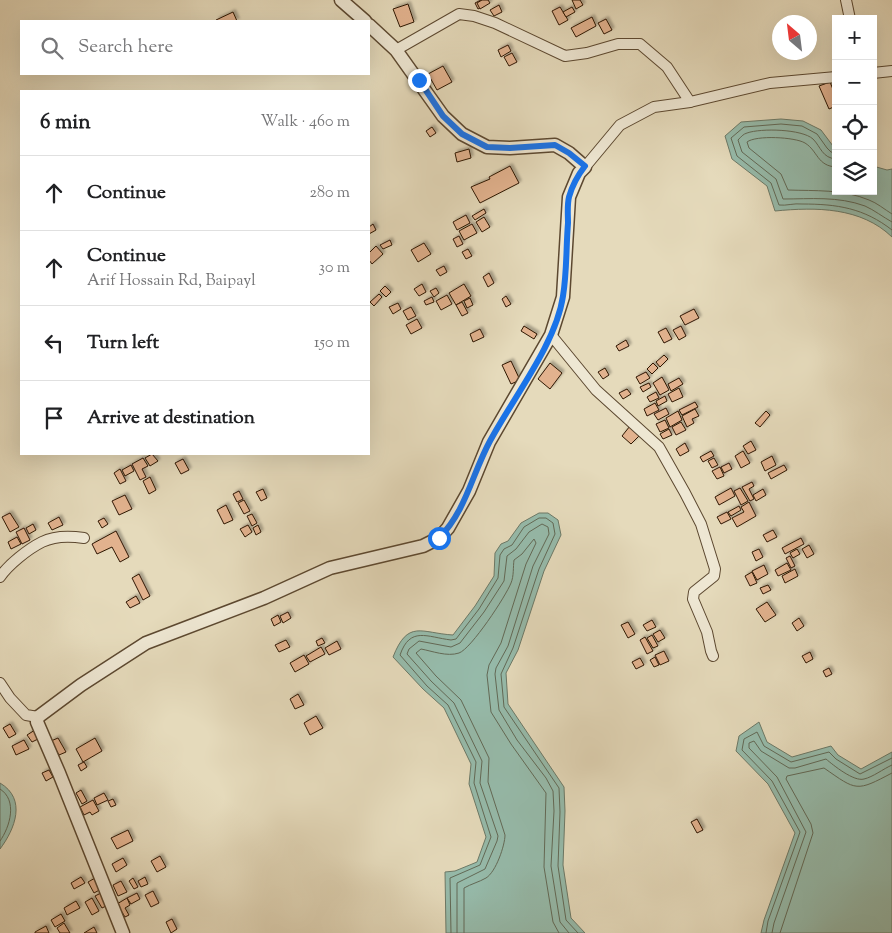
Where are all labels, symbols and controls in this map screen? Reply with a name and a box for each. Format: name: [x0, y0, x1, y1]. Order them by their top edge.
north arrow: [772, 15, 817, 60]
map controls: [832, 15, 877, 195]
button: +: [832, 15, 877, 60]
search box: [20, 20, 370, 75]
icon: search: [38, 34, 66, 62]
text: Search here: [78, 34, 173, 61]
button: −: [832, 60, 877, 105]
route end: [408, 69, 431, 92]
button: locate: [832, 105, 877, 150]
text: 6 min: [40, 108, 91, 138]
text: Walk · 460 m: [261, 111, 350, 134]
button: layers: [832, 150, 877, 195]
icon: ahead: [40, 179, 68, 207]
text: Continue: [87, 180, 166, 207]
text: 280 m: [309, 182, 350, 205]
text: Continue: [87, 243, 166, 270]
icon: ahead: [40, 254, 68, 282]
text: 30 m: [319, 257, 350, 280]
text: Arif Hossain Rd, Baipayl: [87, 270, 256, 293]
icon: left: [40, 329, 68, 357]
text: Turn left: [87, 330, 159, 357]
text: 150 m: [314, 332, 350, 355]
icon: arrive: [40, 404, 68, 432]
text: Arrive at destination: [87, 405, 255, 432]
route start: [428, 527, 451, 550]

